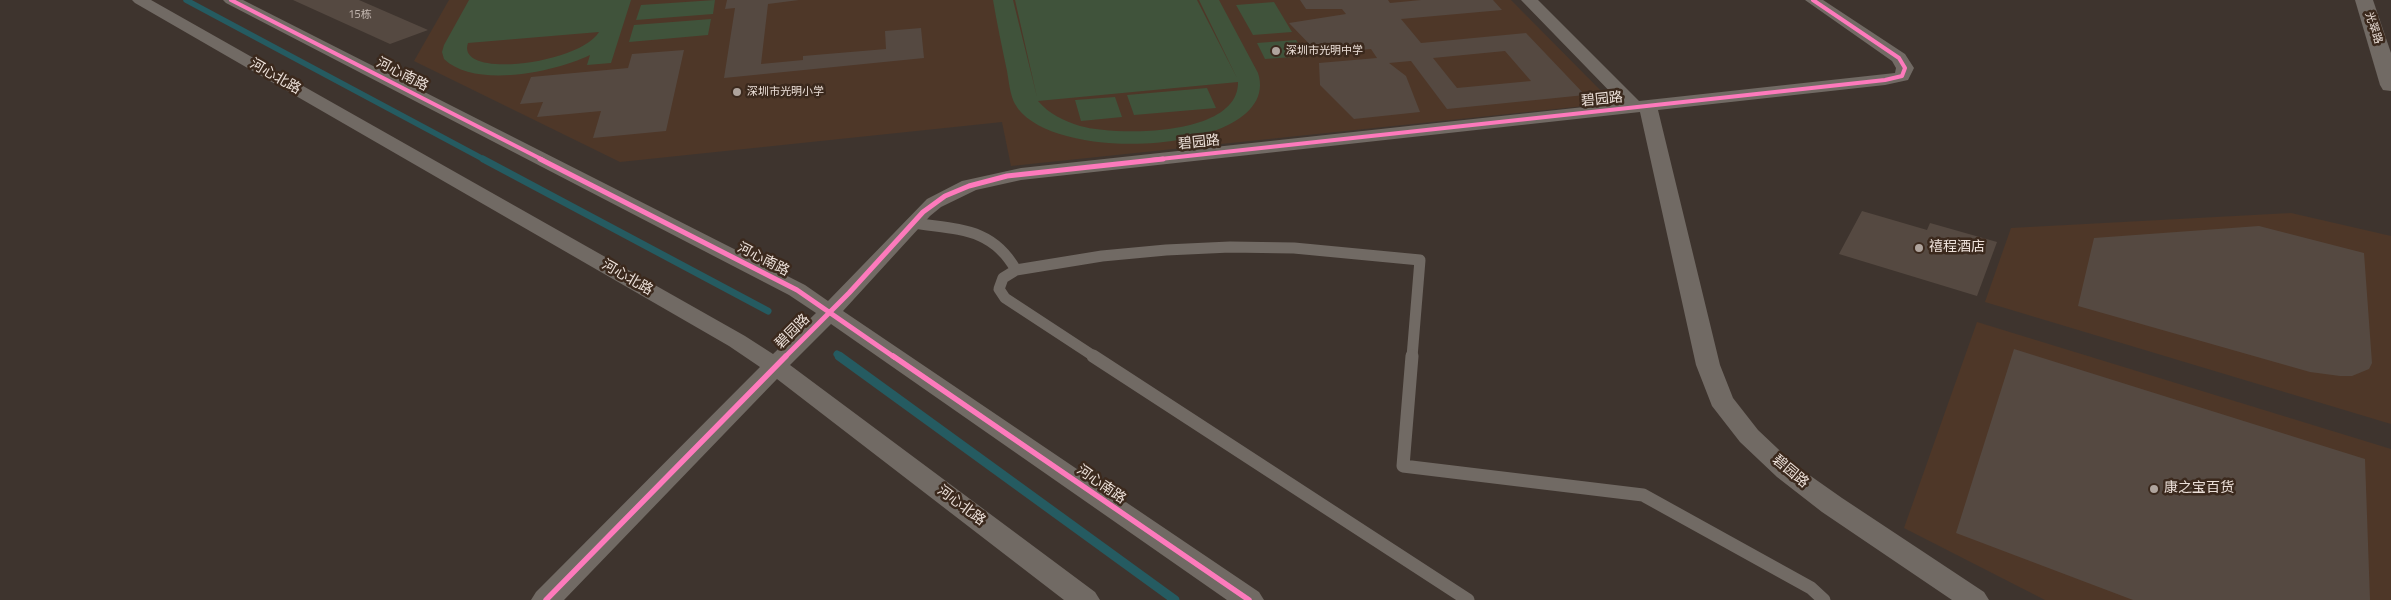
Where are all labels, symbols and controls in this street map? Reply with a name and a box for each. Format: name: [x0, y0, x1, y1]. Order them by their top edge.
house number: 15栋: [348, 8, 372, 22]
street label: 光翠路: [2362, 10, 2384, 46]
place label: 深圳市光明中学: [1286, 44, 1363, 58]
marker: 深圳市光明中学: [1270, 45, 1282, 57]
street label: 河心南路: [373, 55, 431, 95]
street label: 河心北路: [247, 56, 303, 98]
place label: 深圳市光明小学: [747, 85, 824, 99]
marker: 深圳市光明小学: [731, 86, 743, 98]
street label: 碧园路: [1580, 89, 1624, 111]
street label: 碧园路: [1177, 132, 1221, 154]
street label: 河心南路: [734, 240, 792, 280]
place label: 禧程酒店: [1929, 240, 1985, 256]
marker: 禧程酒店: [1913, 242, 1925, 254]
street label: 河心北路: [599, 257, 655, 299]
street label: 碧园路: [772, 311, 814, 353]
street label: 碧园路: [1769, 452, 1811, 492]
street label: 河心南路: [1073, 462, 1129, 508]
place label: 康之宝百货: [2164, 481, 2234, 497]
street label: 河心北路: [934, 482, 988, 530]
marker: 康之宝百货: [2148, 483, 2160, 495]

